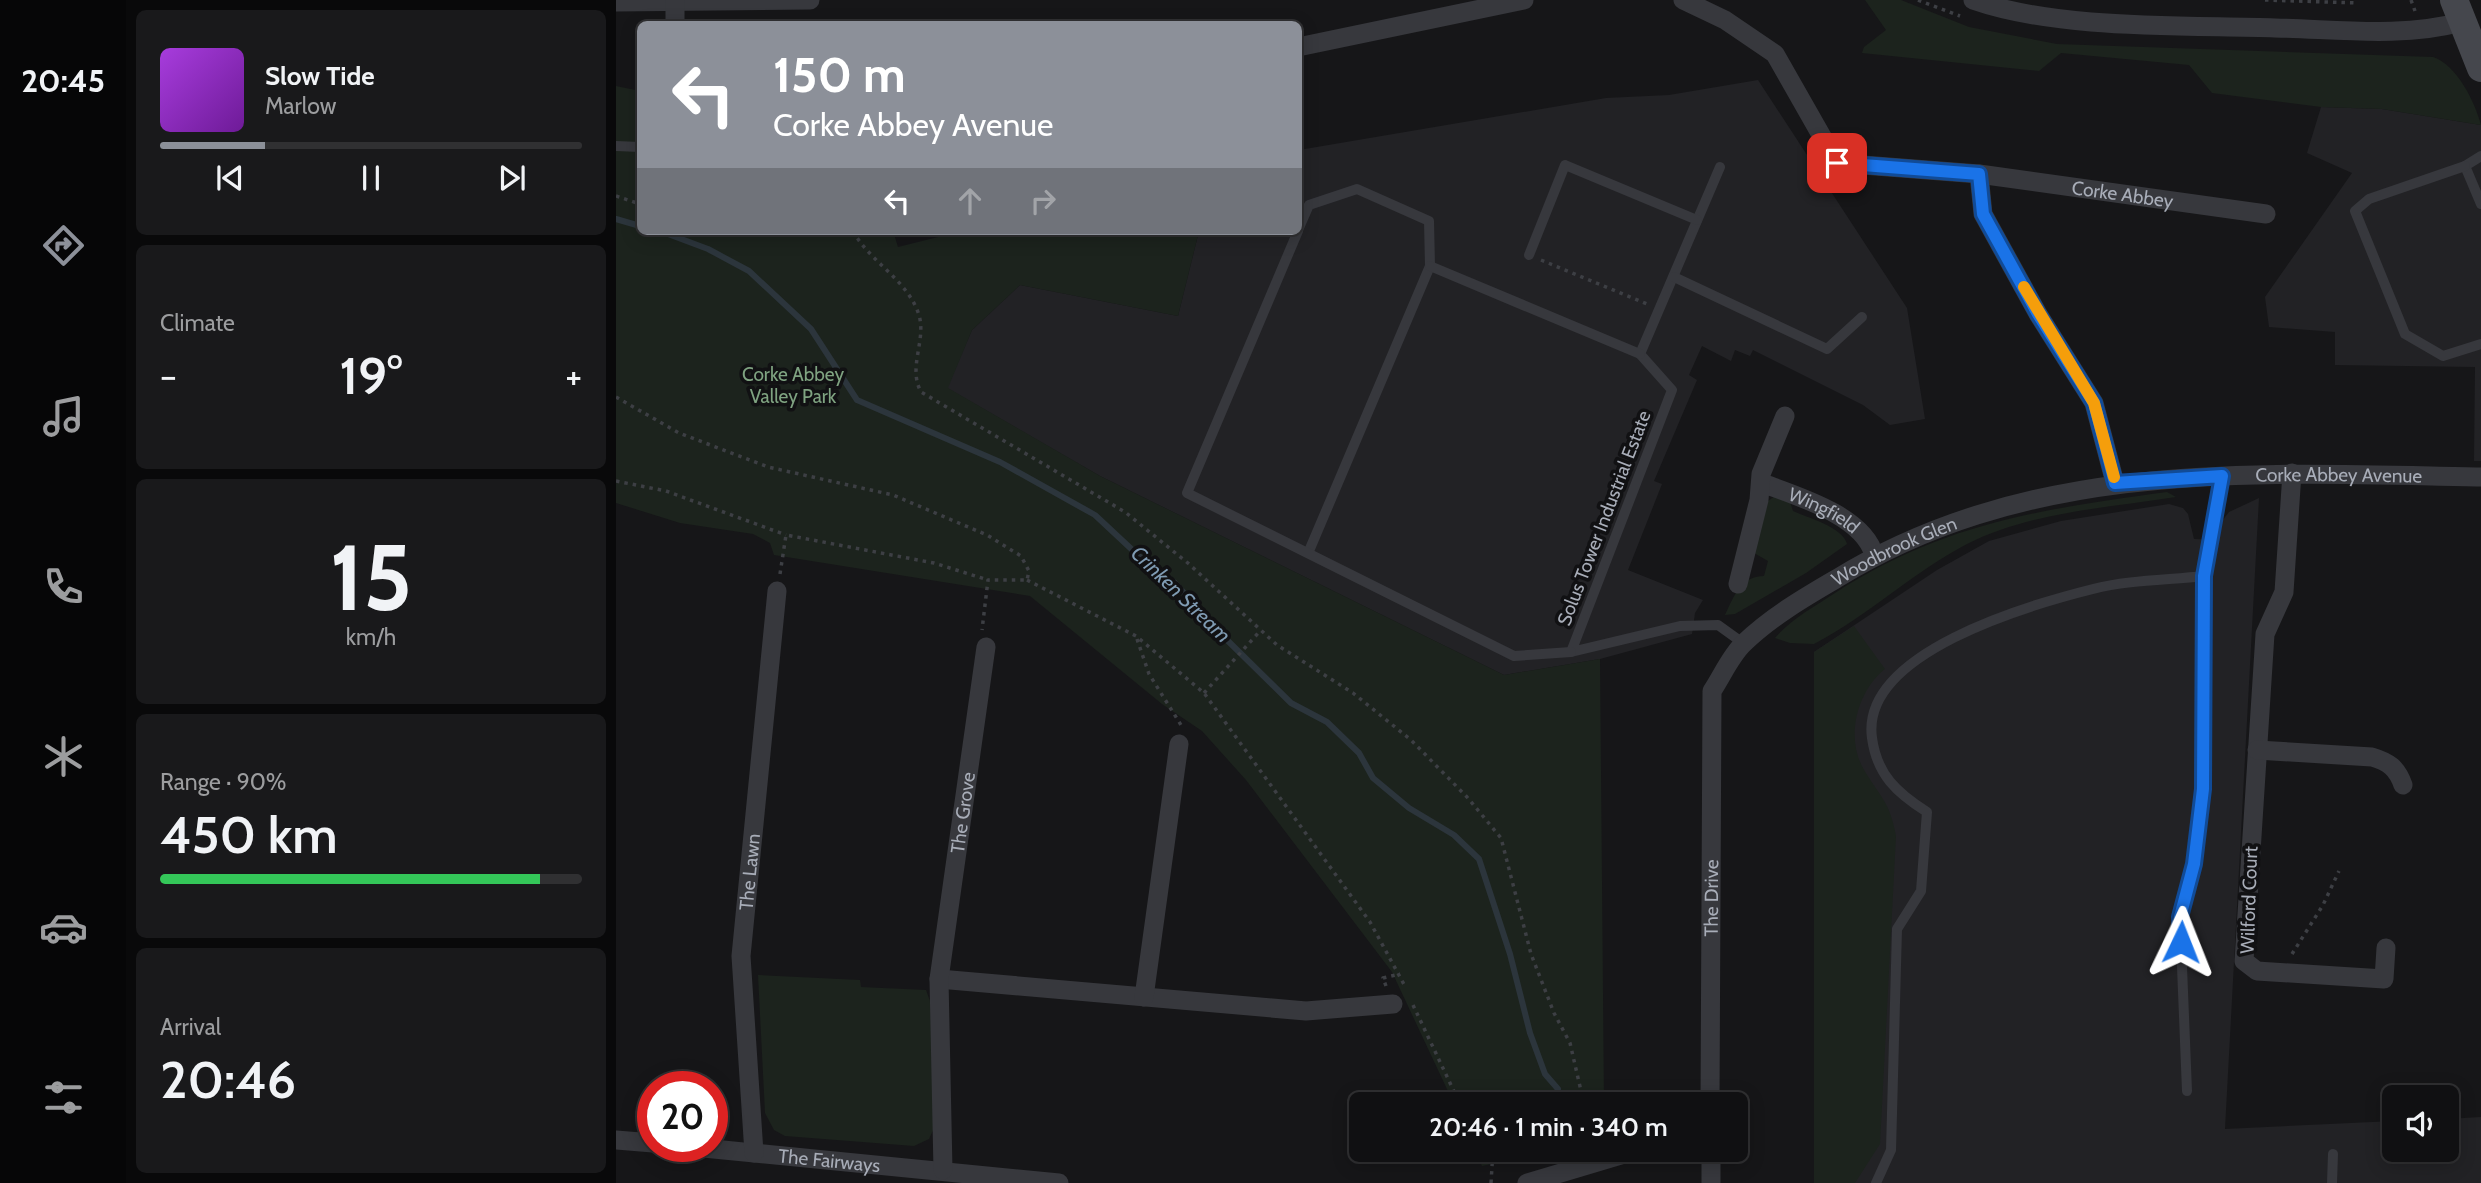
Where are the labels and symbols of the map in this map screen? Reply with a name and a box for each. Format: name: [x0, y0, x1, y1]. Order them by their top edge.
pin: [1807, 133, 1867, 193]
street label: Corke Abbey: [2070, 176, 2175, 213]
park label: Corke Abbey Valley Park: [742, 363, 844, 408]
street label: Solus Tower Industrial Estate: [1552, 407, 1656, 629]
street label: Corke Abbey Avenue: [2255, 463, 2423, 487]
street label: Wingfield: [1785, 482, 1865, 538]
street label: Woodbrook Glen: [1827, 511, 1960, 590]
water label: Crinken Stream: [1126, 540, 1236, 648]
street label: The Grove: [945, 770, 980, 855]
street label: The Lawn: [734, 832, 765, 911]
street label: Wilford Court: [2236, 845, 2262, 954]
street label: The Drive: [1699, 859, 1723, 937]
position arrow: [2144, 905, 2218, 979]
speed limit sign: 20: [637, 1071, 728, 1162]
street label: The Fairways: [777, 1144, 881, 1177]

